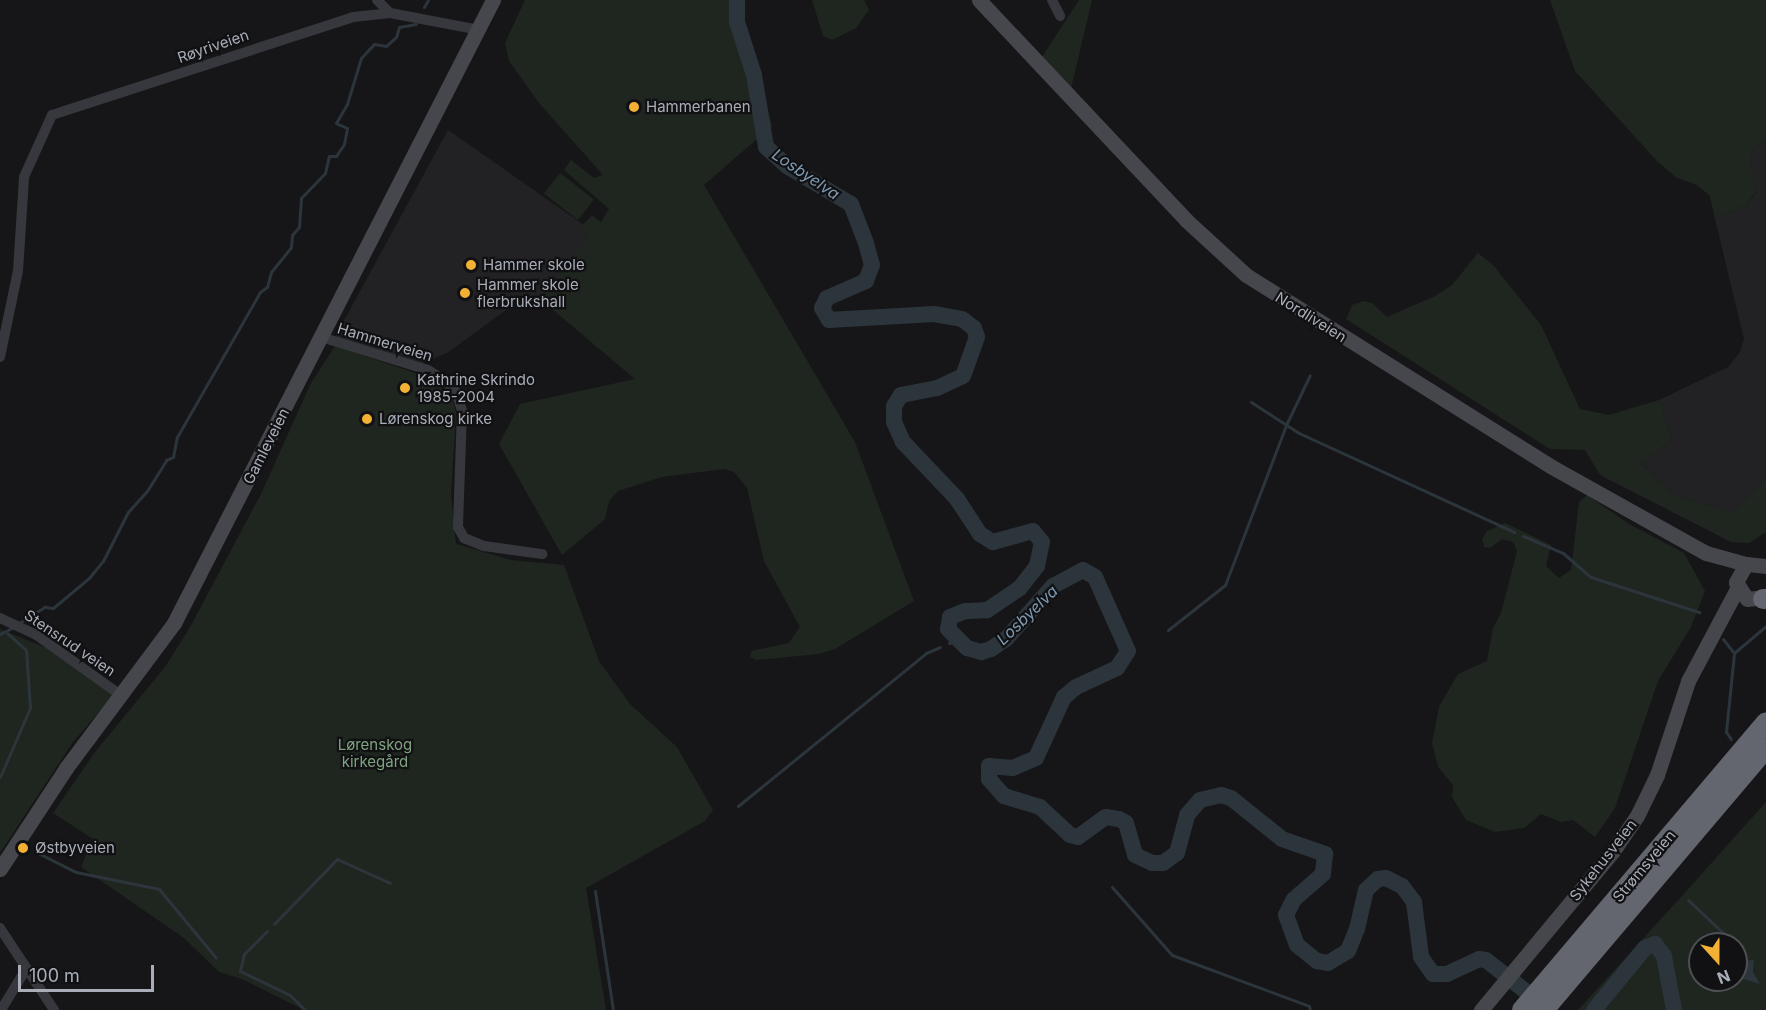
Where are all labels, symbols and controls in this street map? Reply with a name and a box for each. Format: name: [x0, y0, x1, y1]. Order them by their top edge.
street label: Røyriveien: [175, 25, 251, 67]
place label: Hammerbanen: [646, 98, 751, 116]
marker: Hammerbanen: [627, 100, 641, 114]
water label: Losbyelva: [769, 145, 843, 203]
place label: Hammer skole: [483, 256, 585, 274]
marker: Hammer skole: [464, 258, 478, 272]
place label: Hammer skole flerbrukshall: [477, 275, 579, 310]
marker: Hammer skole flerbrukshall: [458, 286, 472, 300]
street label: Nordliveien: [1272, 288, 1350, 346]
street label: Hammerveien: [335, 319, 435, 365]
place label: Kathrine Skrindo 1985-2004: [417, 370, 535, 405]
marker: Kathrine Skrindo 1985-2004: [398, 381, 412, 395]
street label: Gamleveien: [239, 405, 293, 487]
place label: Lørenskog kirke: [379, 410, 492, 428]
marker: Lørenskog kirke: [360, 412, 374, 426]
water label: Losbyelva: [993, 581, 1061, 649]
street label: Stensrud veien: [21, 606, 119, 680]
park label: Lørenskog kirkegård: [338, 735, 412, 770]
street label: Sykehusveien: [1566, 816, 1640, 904]
street label: Strømsveien: [1609, 826, 1679, 906]
place label: Østbyveien: [35, 839, 115, 857]
marker: Østbyveien: [16, 841, 30, 855]
north arrow: [1688, 932, 1748, 992]
scale bar: [21, 953, 158, 991]
text: 100 m: [29, 965, 80, 986]
text: N: [1714, 965, 1733, 988]

